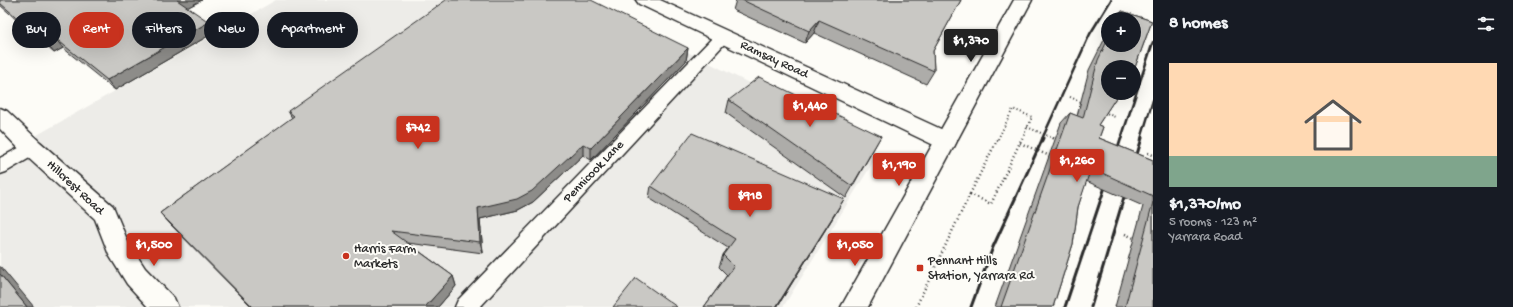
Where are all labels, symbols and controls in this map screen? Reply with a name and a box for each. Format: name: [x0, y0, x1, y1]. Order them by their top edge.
chip: Buy: [12, 12, 61, 48]
chip: Rent: [69, 12, 124, 48]
chip: Filters: [132, 12, 196, 48]
chip: New: [204, 12, 259, 48]
chip: Apartment: [267, 12, 358, 48]
map controls: [1101, 12, 1141, 100]
button: +: [1101, 12, 1141, 52]
icon: filters: [1475, 13, 1497, 35]
text: 8 homes: [1169, 14, 1227, 34]
pin: $1,370: [938, 29, 1004, 63]
text: $1,370: [953, 34, 989, 49]
street label: Ramsay Road: [738, 38, 812, 83]
button: −: [1101, 60, 1141, 100]
icon: home: [1297, 89, 1369, 161]
pin: $1,440: [777, 94, 843, 128]
text: $1,440: [793, 99, 827, 114]
pin: $742: [394, 116, 442, 150]
text: $742: [405, 121, 431, 136]
street label: Pennicook Lane: [560, 138, 628, 207]
pin: $1,260: [1044, 149, 1110, 183]
pin: $1,190: [866, 153, 932, 187]
text: $1,260: [1059, 154, 1095, 169]
street label: Hillcrest Road: [43, 158, 108, 219]
text: $1,190: [882, 158, 916, 173]
pin: $918: [726, 184, 774, 218]
text: $918: [738, 189, 762, 204]
text: $1,370/mo: [1169, 195, 1241, 215]
text: 5 rooms · 123 m²: [1169, 215, 1257, 230]
text: Yarrara Road: [1169, 230, 1242, 245]
pin: $1,500: [121, 233, 187, 267]
pin: $1,050: [822, 233, 888, 267]
text: $1,500: [136, 238, 172, 253]
text: $1,050: [837, 238, 873, 253]
place label: Harris Farm Markets: [354, 242, 416, 272]
marker: Harris Farm Markets: [341, 251, 351, 261]
place label: Pennant Hills Station, Yarrara Rd: [927, 254, 1035, 284]
marker: Pennant Hills Station, Yarrara Rd: [915, 263, 925, 273]

